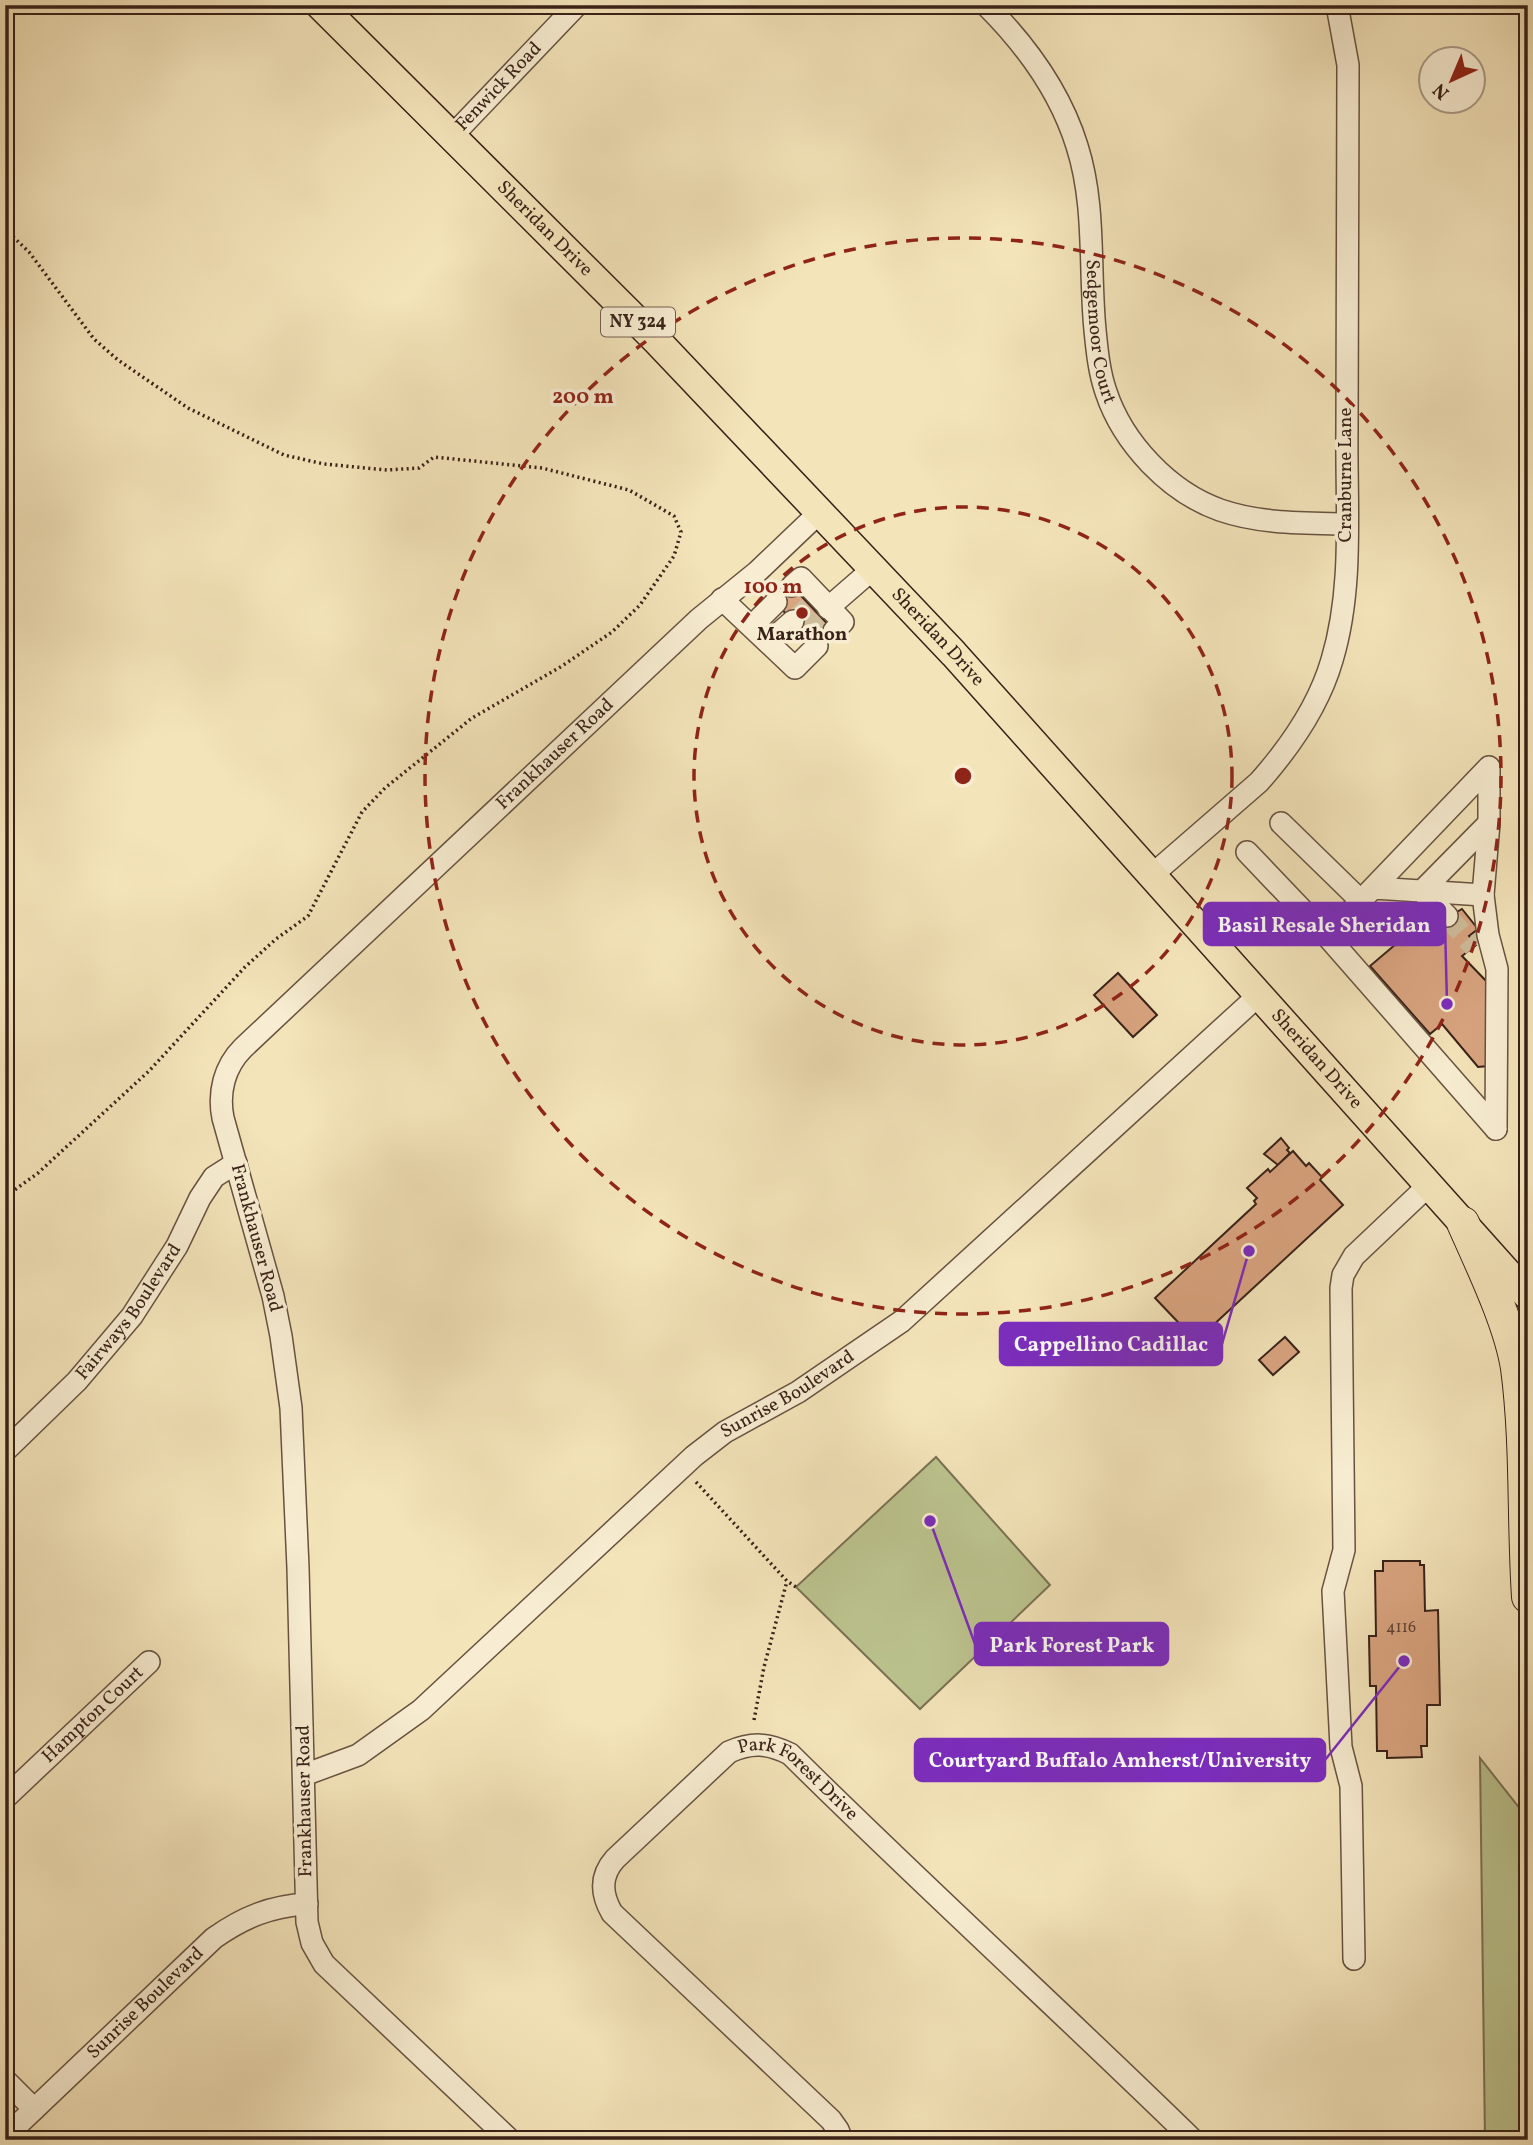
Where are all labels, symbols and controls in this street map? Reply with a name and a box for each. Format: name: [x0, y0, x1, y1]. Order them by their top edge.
street label: Fenwick Road: [450, 36, 548, 137]
north arrow: [1418, 46, 1488, 116]
text: N: [1427, 77, 1456, 105]
street label: Sheridan Drive: [491, 175, 598, 283]
street label: Sedgemoor Court: [1079, 259, 1122, 408]
road number: NY 324: [601, 308, 675, 336]
text: 200 m: [552, 383, 614, 412]
street label: Cranburne Lane: [1333, 408, 1359, 542]
text: 100 m: [743, 573, 803, 602]
street label: Sheridan Drive: [885, 582, 990, 692]
marker: Marathon: [794, 605, 810, 621]
place label: Marathon: [757, 622, 847, 648]
street label: Frankhauser Road: [491, 693, 620, 816]
centre of rings: [951, 764, 975, 788]
callout: Basil Resale Sheridan: [1204, 903, 1445, 945]
text: Basil Resale Sheridan: [1217, 912, 1431, 941]
street label: Sheridan Drive: [1265, 1004, 1368, 1115]
street label: Frankhauser Road: [224, 1161, 288, 1315]
street label: Fairways Boulevard: [70, 1239, 188, 1386]
callout: Cappellino Cadillac: [1000, 1323, 1222, 1365]
text: Cappellino Cadillac: [1014, 1331, 1208, 1360]
street label: Sunrise Boulevard: [716, 1344, 860, 1445]
house number: 4116: [1386, 1617, 1416, 1639]
callout: Park Forest Park: [975, 1623, 1168, 1665]
text: Park Forest Park: [990, 1632, 1155, 1661]
street label: Hampton Court: [36, 1660, 150, 1769]
street label: Frankhauser Road: [291, 1725, 319, 1877]
street label: Park Forest Drive: [735, 1732, 864, 1827]
callout: Courtyard Buffalo Amherst/University: [915, 1739, 1325, 1781]
text: Courtyard Buffalo Amherst/University: [929, 1747, 1311, 1776]
street label: Sunrise Boulevard: [81, 1941, 210, 2065]

